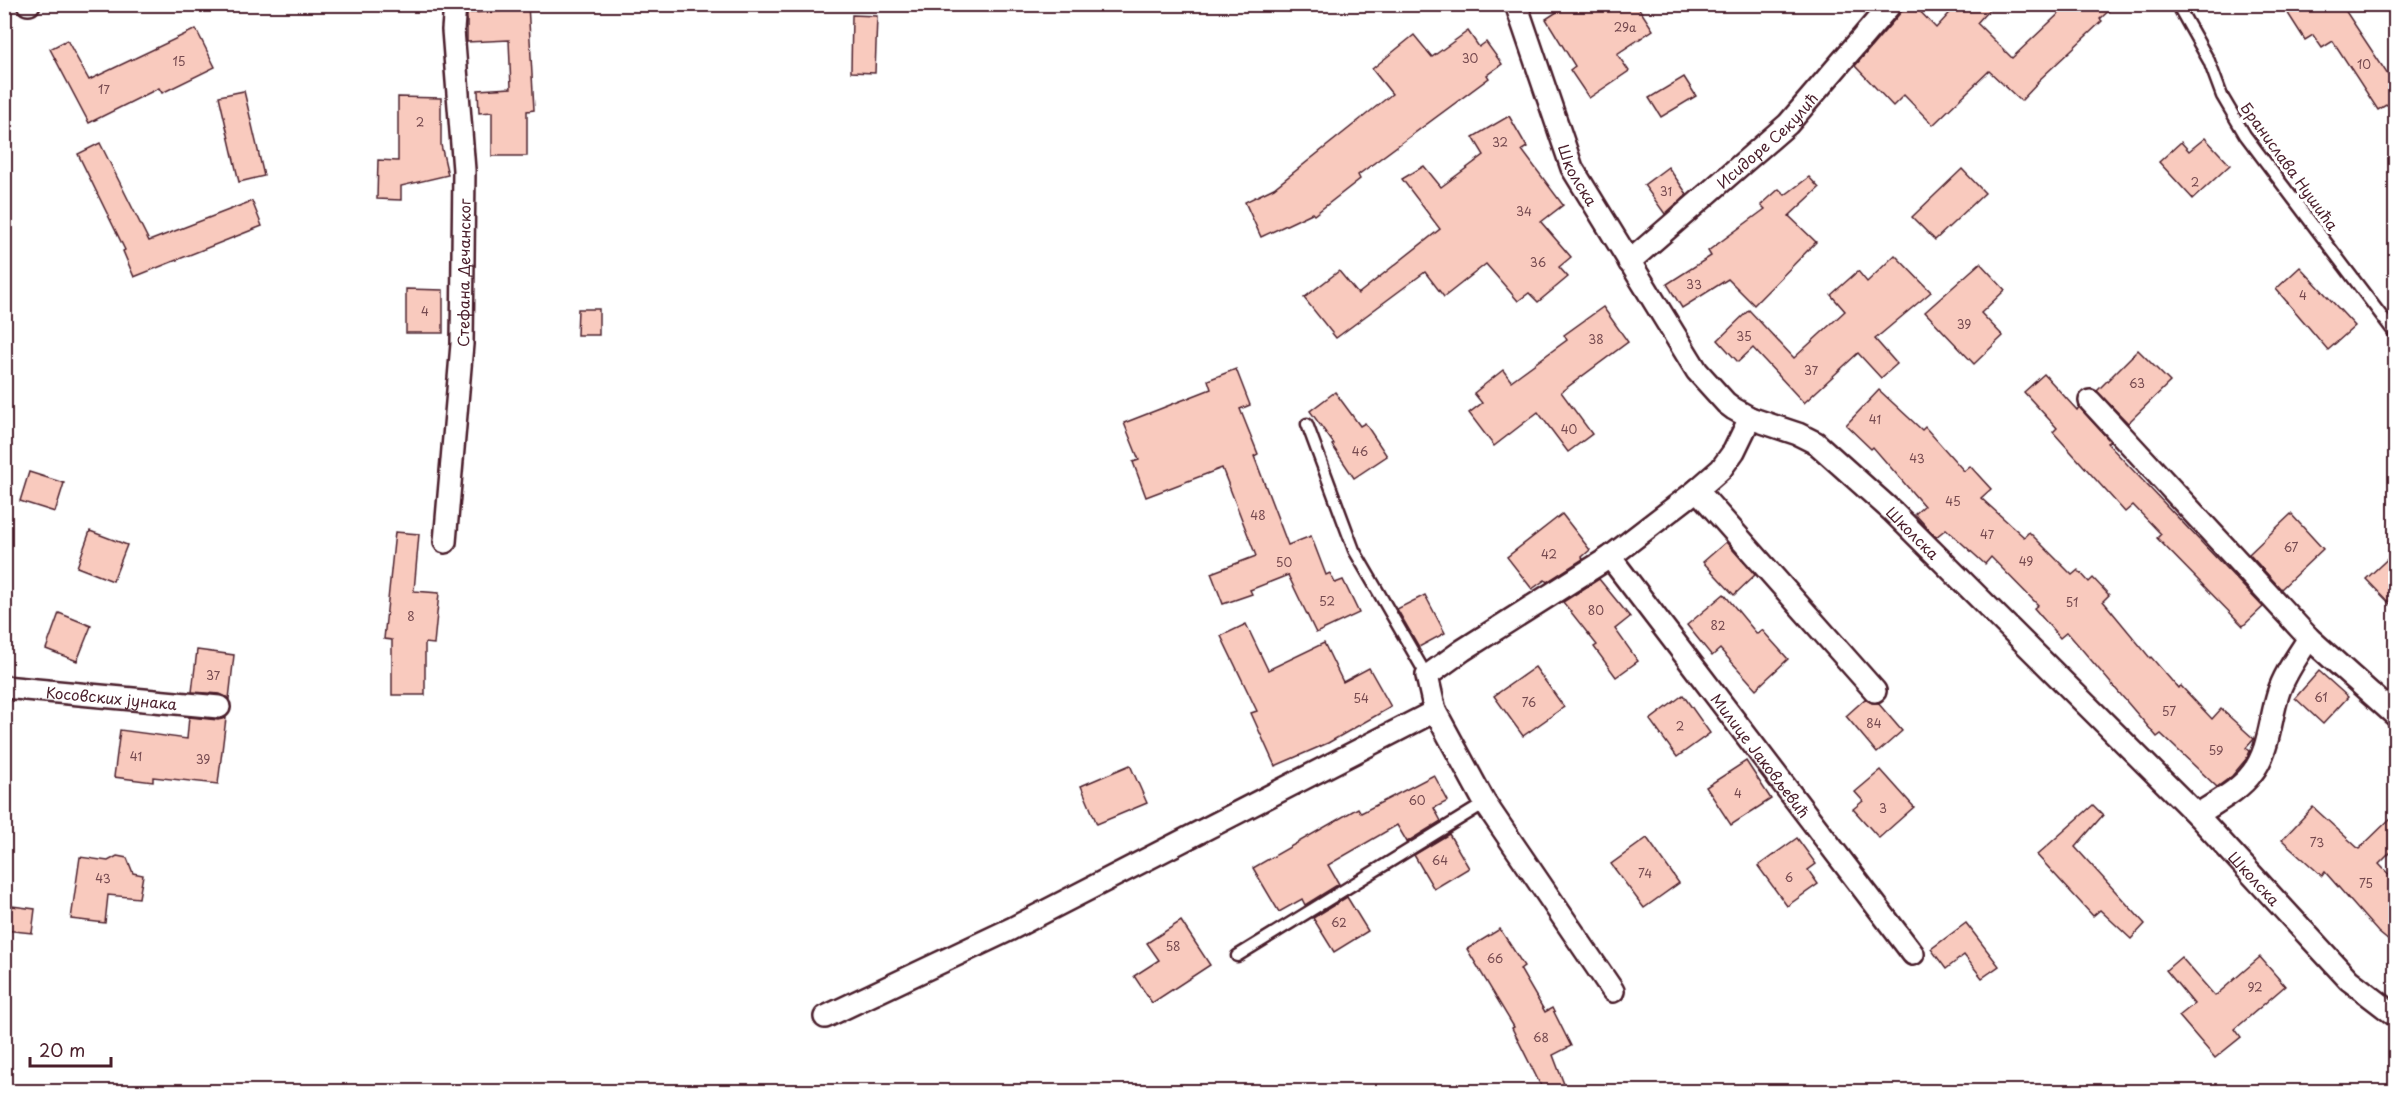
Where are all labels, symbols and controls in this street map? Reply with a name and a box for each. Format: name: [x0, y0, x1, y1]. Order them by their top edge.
house number: 29a: [1614, 18, 1637, 36]
house number: 30: [1462, 49, 1479, 67]
house number: 15: [172, 52, 186, 70]
house number: 10: [2357, 55, 2371, 73]
house number: 17: [98, 80, 110, 98]
street label: Исидоре Секулић: [1711, 87, 1822, 193]
street label: Бранислава Нушића: [2236, 97, 2345, 235]
house number: 2: [416, 113, 424, 131]
house number: 32: [1492, 133, 1508, 151]
street label: Школска: [1553, 141, 1604, 210]
house number: 2: [2191, 173, 2199, 191]
house number: 31: [1660, 182, 1672, 200]
street label: Стефана Дечанског: [450, 198, 475, 347]
house number: 34: [1516, 202, 1532, 220]
house number: 36: [1530, 253, 1546, 271]
house number: 33: [1686, 275, 1702, 293]
house number: 4: [2299, 286, 2307, 304]
house number: 4: [421, 302, 429, 320]
house number: 39: [1957, 315, 1971, 333]
house number: 35: [1736, 327, 1752, 345]
house number: 38: [1588, 330, 1604, 348]
house number: 37: [1804, 361, 1819, 379]
house number: 63: [2129, 374, 2145, 392]
house number: 41: [1869, 410, 1881, 428]
house number: 40: [1561, 420, 1578, 438]
house number: 46: [1352, 442, 1368, 460]
house number: 43: [1909, 449, 1925, 467]
house number: 45: [1945, 492, 1961, 510]
street label: Школска: [1881, 500, 1946, 564]
house number: 48: [1250, 506, 1266, 524]
house number: 47: [1980, 525, 1995, 543]
house number: 67: [2284, 538, 2299, 556]
house number: 42: [1541, 545, 1557, 563]
house number: 49: [2019, 552, 2033, 570]
house number: 50: [1276, 553, 1292, 571]
house number: 52: [1319, 592, 1335, 610]
house number: 51: [2066, 593, 2078, 611]
house number: 80: [1588, 601, 1604, 619]
house number: 8: [407, 607, 415, 625]
house number: 82: [1711, 616, 1726, 634]
house number: 37: [206, 666, 221, 684]
street label: Косовских јунака: [45, 679, 179, 715]
street label: Милице Јаковљевић: [1706, 688, 1816, 822]
house number: 61: [2314, 688, 2328, 706]
house number: 54: [1353, 689, 1369, 707]
house number: 76: [1522, 693, 1536, 711]
house number: 57: [2162, 702, 2176, 720]
house number: 84: [1866, 714, 1882, 732]
house number: 2: [1676, 717, 1684, 735]
house number: 59: [2209, 741, 2223, 759]
house number: 41: [130, 747, 142, 765]
house number: 39: [196, 750, 210, 768]
house number: 4: [1734, 784, 1742, 802]
house number: 60: [1408, 791, 1426, 809]
house number: 3: [1879, 799, 1887, 817]
house number: 73: [2310, 833, 2324, 851]
street label: Школска: [2224, 845, 2286, 911]
house number: 64: [1432, 851, 1448, 869]
house number: 74: [1638, 864, 1652, 882]
house number: 6: [1785, 868, 1793, 886]
house number: 43: [95, 869, 111, 887]
house number: 75: [2359, 874, 2373, 892]
house number: 62: [1331, 913, 1347, 931]
house number: 58: [1165, 937, 1181, 955]
house number: 66: [1487, 949, 1503, 967]
house number: 92: [2247, 978, 2263, 996]
house number: 68: [1533, 1028, 1549, 1046]
scale bar: [30, 1030, 111, 1068]
text: 20 m: [39, 1036, 85, 1063]

